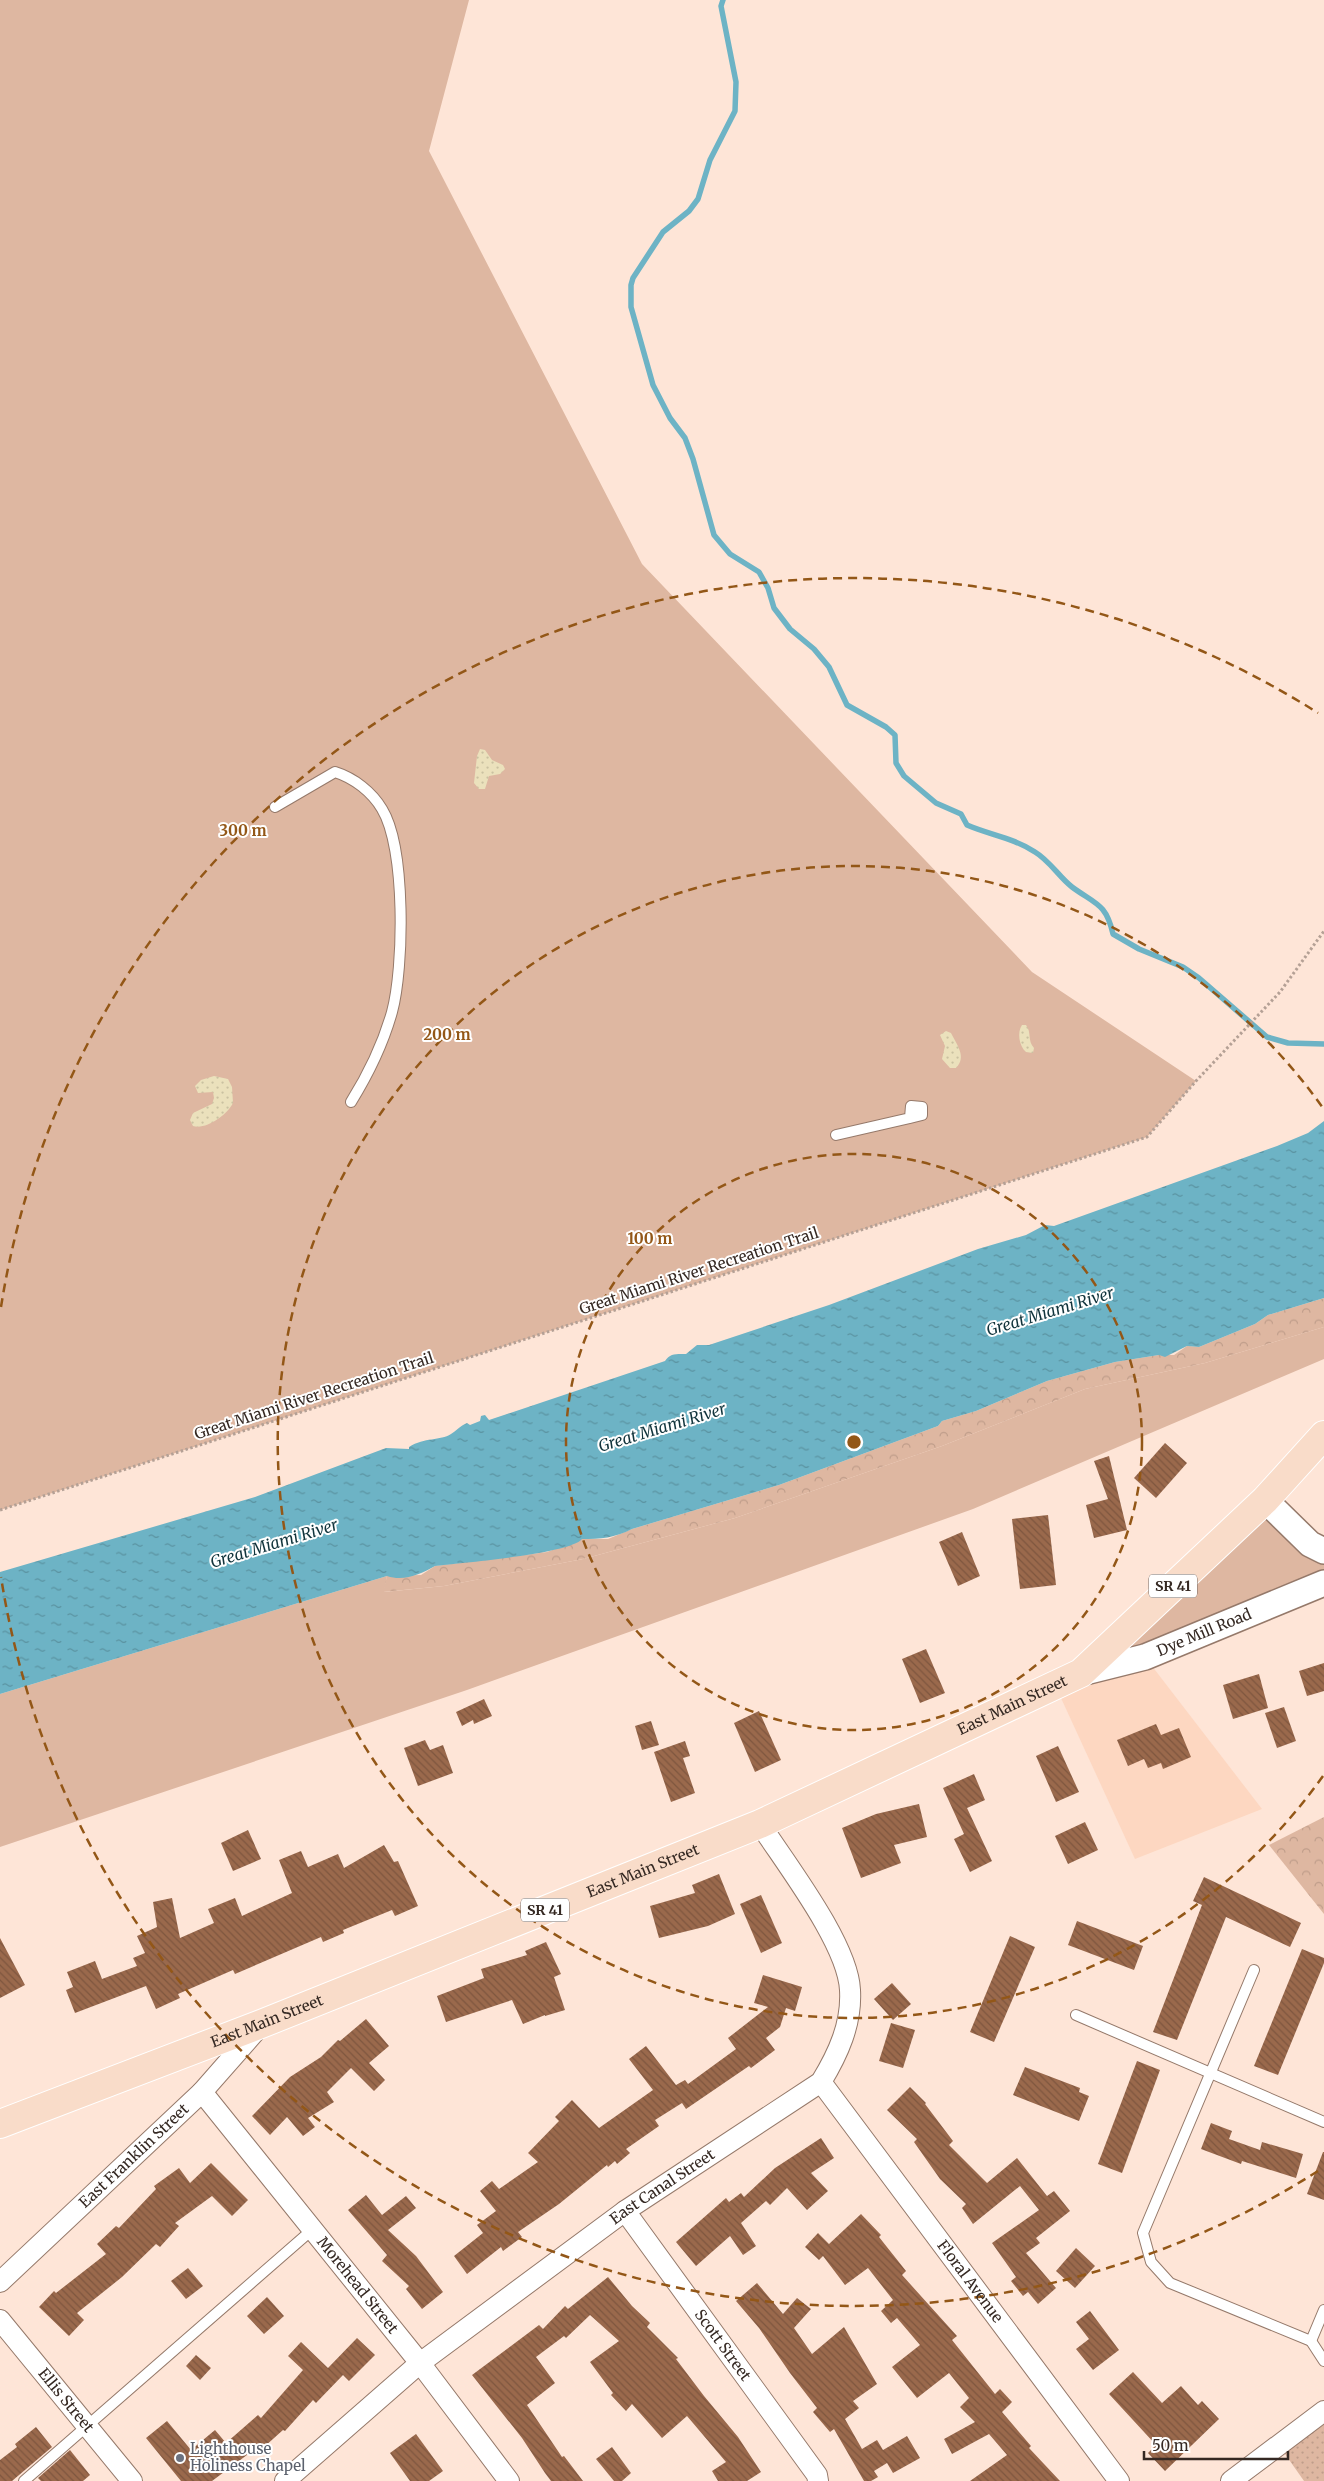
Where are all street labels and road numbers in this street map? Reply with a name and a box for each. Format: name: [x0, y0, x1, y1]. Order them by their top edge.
street label: Great Miami River Recreation Trail: [577, 1223, 821, 1318]
street label: Great Miami River Recreation Trail: [192, 1348, 436, 1443]
road number: SR 41: [1149, 1574, 1197, 1598]
street label: Dye Mill Road: [1154, 1604, 1254, 1660]
street label: East Main Street: [954, 1671, 1070, 1739]
street label: East Main Street: [584, 1839, 702, 1901]
road number: SR 41: [521, 1898, 569, 1922]
street label: East Main Street: [208, 1990, 326, 2051]
street label: East Franklin Street: [75, 2099, 193, 2212]
street label: East Canal Street: [606, 2145, 718, 2228]
street label: Morehead Street: [313, 2233, 403, 2337]
street label: Floral Avenue: [933, 2236, 1007, 2326]
street label: Scott Street: [691, 2306, 755, 2384]
street label: Ellis Street: [34, 2364, 98, 2436]

